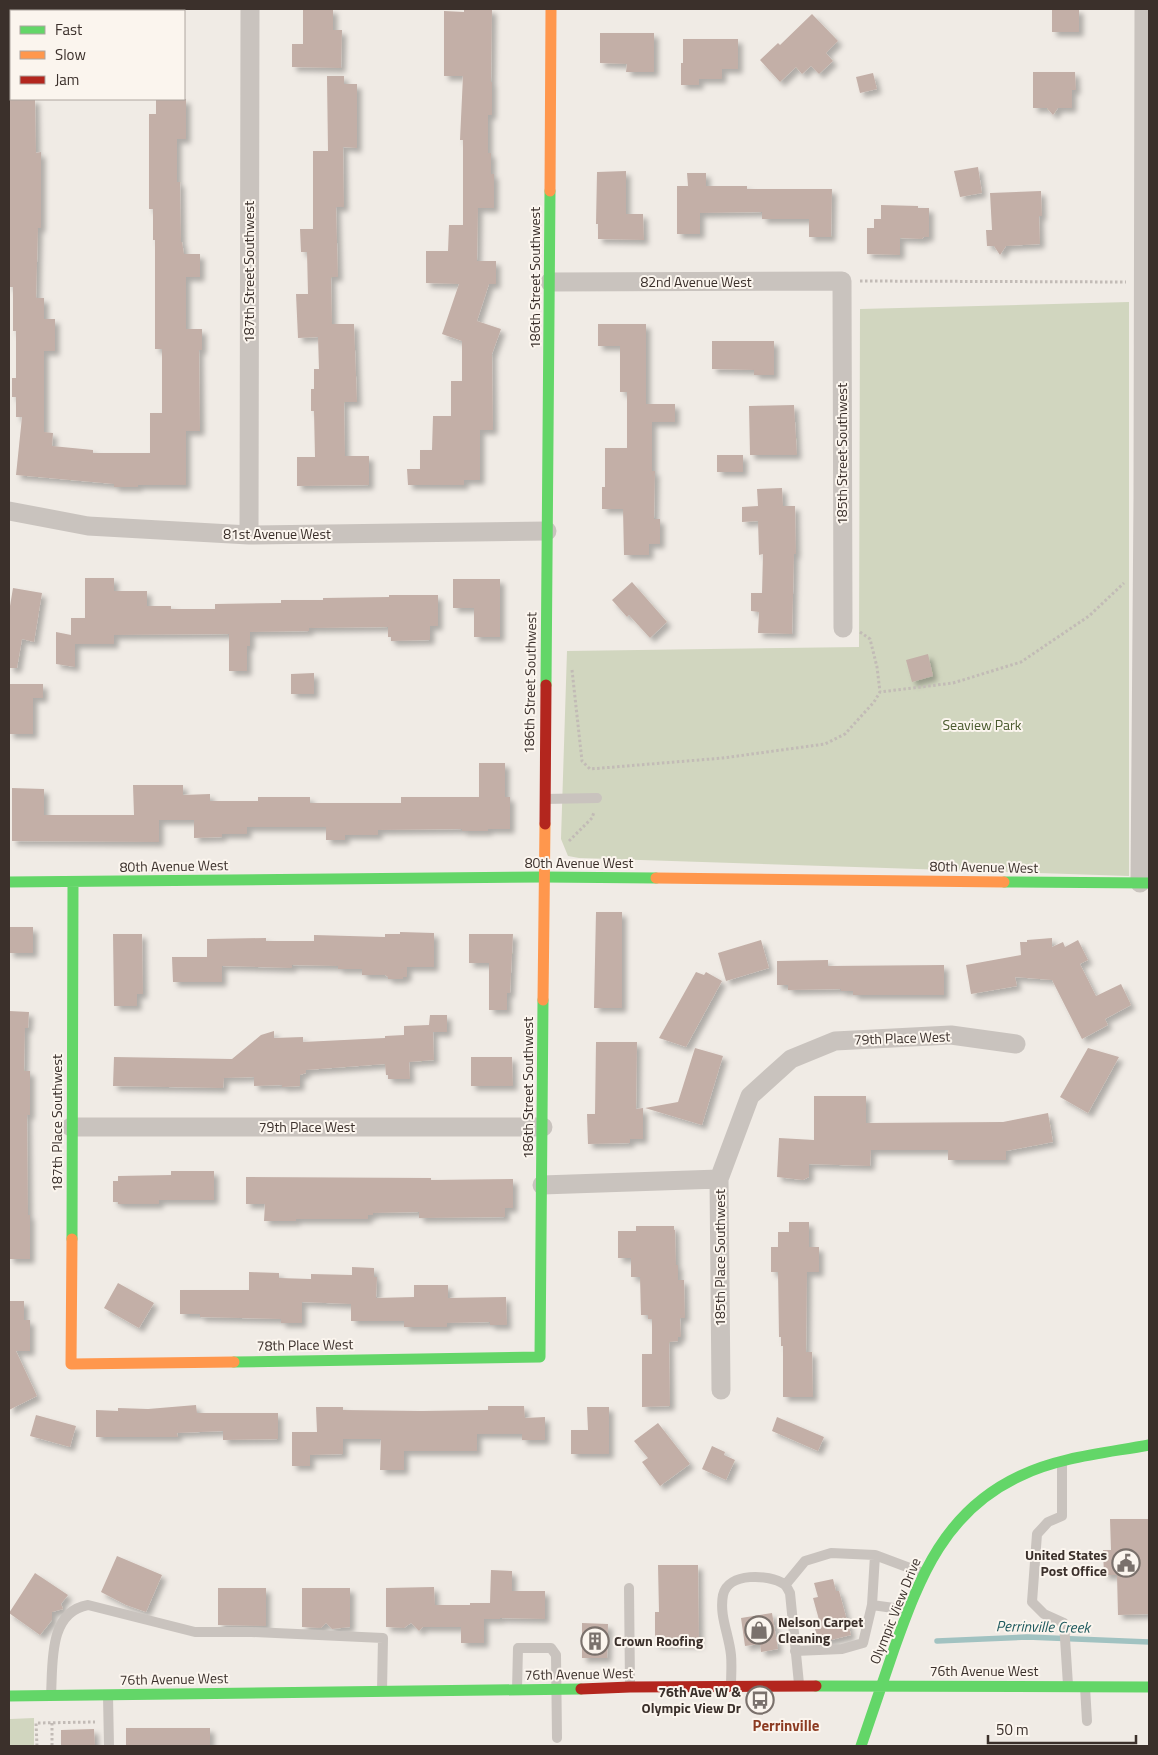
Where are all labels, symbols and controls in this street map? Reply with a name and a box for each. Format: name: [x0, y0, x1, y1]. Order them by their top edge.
legend: [10, 10, 185, 100]
text: Fast: [55, 18, 83, 41]
text: Slow: [55, 43, 86, 66]
text: Jam: [55, 68, 79, 91]
street label: 187th Street Southwest: [238, 201, 259, 343]
street label: 186th Street Southwest: [524, 207, 545, 349]
street label: 82nd Avenue West: [640, 271, 752, 292]
street label: 185th Street Southwest: [831, 383, 852, 525]
street label: 81st Avenue West: [223, 523, 331, 544]
street label: 186th Street Southwest: [518, 612, 541, 754]
park label: Seaview Park: [943, 714, 1022, 735]
street label: 80th Avenue West: [525, 852, 633, 873]
street label: 80th Avenue West: [119, 854, 229, 877]
street label: 80th Avenue West: [929, 855, 1039, 878]
street label: 186th Street Southwest: [517, 1017, 538, 1159]
street label: 79th Place West: [853, 1025, 951, 1050]
street label: 187th Place Southwest: [46, 1054, 67, 1192]
street label: 79th Place West: [259, 1116, 355, 1137]
street label: 185th Place Southwest: [709, 1189, 730, 1327]
street label: 78th Place West: [257, 1333, 354, 1356]
place label: United States Post Office: [1025, 1544, 1107, 1581]
public building icon: United States Post Office: [1111, 1548, 1141, 1578]
street label: Olympic View Drive: [864, 1554, 925, 1667]
place label: Nelson Carpet Cleaning: [778, 1611, 863, 1648]
water label: Perrinville Creek: [996, 1614, 1093, 1639]
shop icon: Nelson Carpet Cleaning: [744, 1615, 774, 1645]
building icon: Crown Roofing: [580, 1626, 610, 1656]
place label: Crown Roofing: [614, 1630, 704, 1651]
street label: 76th Avenue West: [930, 1660, 1038, 1681]
street label: 76th Avenue West: [524, 1662, 634, 1685]
street label: 76th Avenue West: [119, 1667, 229, 1690]
place label: 76th Ave W & Olympic View Dr: [642, 1681, 741, 1718]
bus stop icon: 76th Ave W & Olympic View Dr: [745, 1685, 775, 1715]
scale bar: [988, 1712, 1136, 1744]
district label: Perrinville: [753, 1714, 820, 1737]
text: 50 m: [996, 1718, 1029, 1741]

